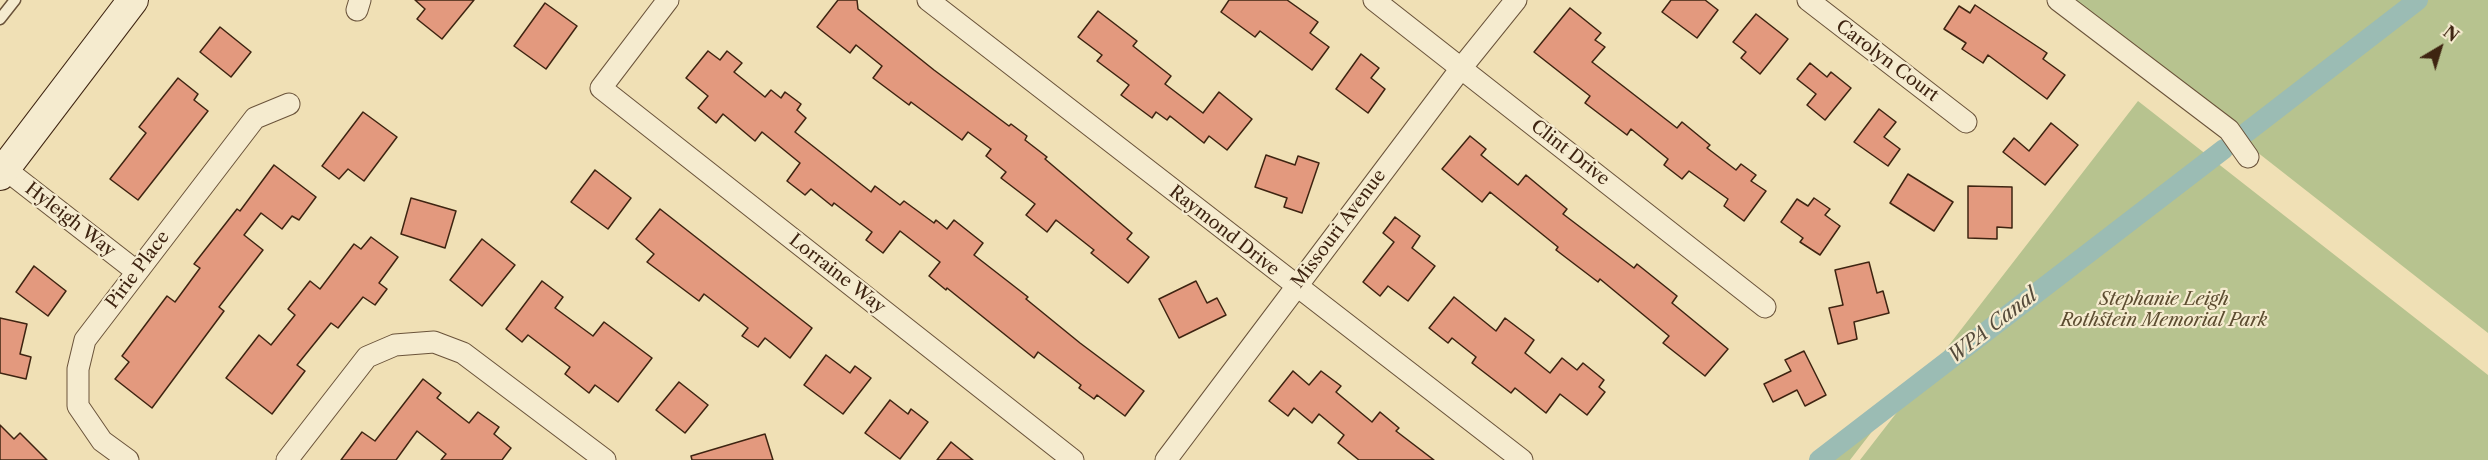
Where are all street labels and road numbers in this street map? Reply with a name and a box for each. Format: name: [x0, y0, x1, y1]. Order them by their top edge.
street label: Carolyn Court: [1831, 15, 1943, 107]
street label: Clint Drive: [1526, 116, 1614, 190]
street label: Missouri Avenue: [1287, 165, 1391, 293]
street label: Hyleigh Way: [21, 178, 119, 262]
street label: Raymond Drive: [1165, 181, 1283, 281]
street label: Pirie Place: [102, 227, 174, 313]
street label: Lorraine Way: [785, 230, 889, 318]

